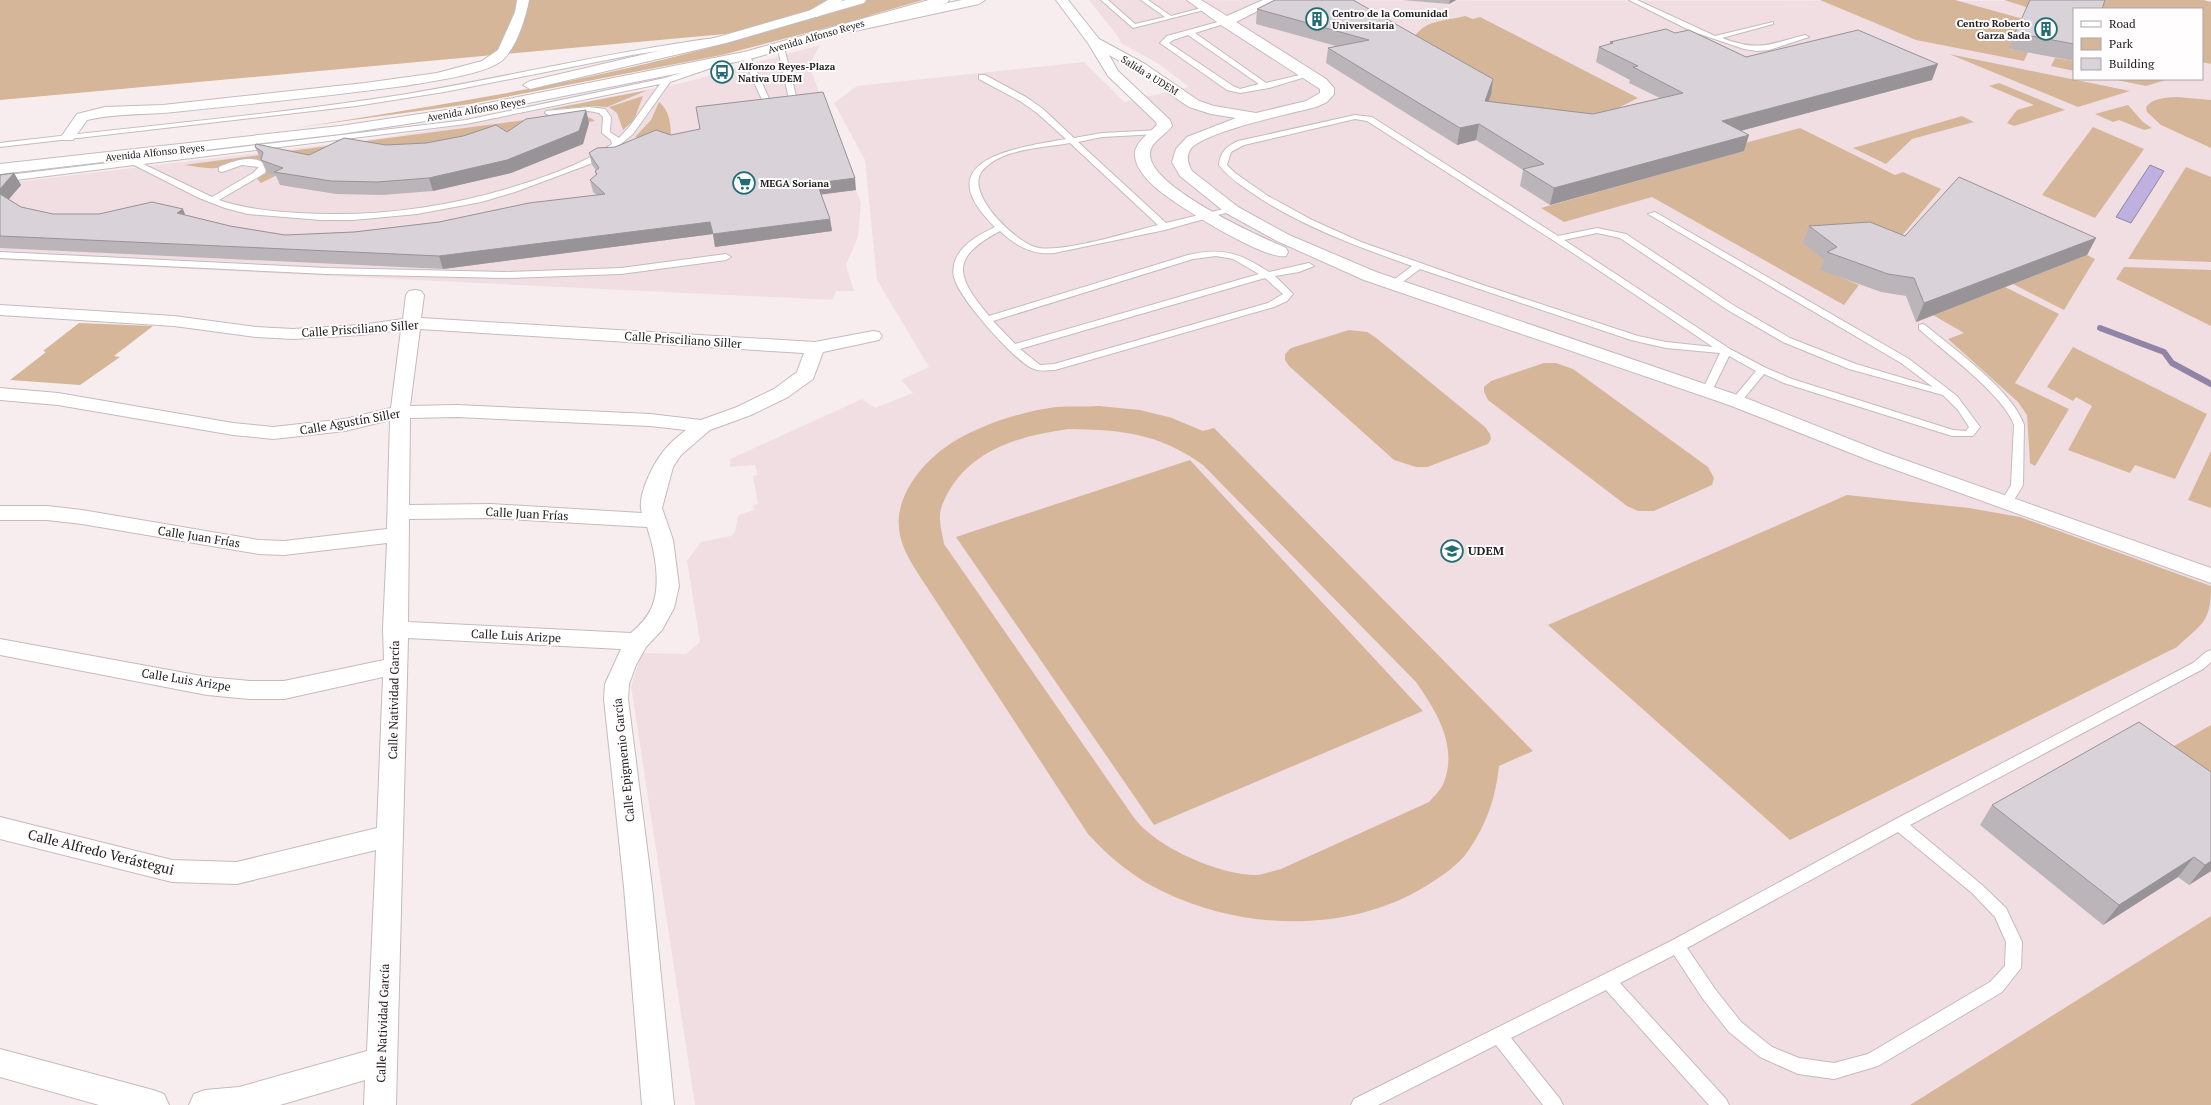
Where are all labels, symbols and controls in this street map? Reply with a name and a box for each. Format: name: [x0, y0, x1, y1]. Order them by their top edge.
building icon: Centro de la Comunidad Universitaria: [1304, 6, 1330, 32]
place label: Centro de la Comunidad Universitaria: [1332, 7, 1448, 32]
legend: [2073, 8, 2203, 80]
street label: Avenida Alfonso Reyes: [766, 16, 866, 56]
building icon: Centro Roberto Garza Sada: [2033, 16, 2059, 42]
text: Road: [2109, 16, 2136, 31]
place label: Centro Roberto Garza Sada: [1957, 17, 2030, 42]
text: Park: [2109, 36, 2134, 51]
street label: Salida a UDEM: [1119, 53, 1181, 98]
text: Building: [2109, 56, 2155, 71]
bus stop icon: Alfonzo Reyes-Plaza Nativa UDEM: [709, 59, 735, 85]
place label: Alfonzo Reyes-Plaza Nativa UDEM: [738, 60, 836, 85]
street label: Avenida Alfonso Reyes: [426, 94, 526, 125]
street label: Avenida Alfonso Reyes: [105, 141, 205, 164]
supermarket icon: MEGA Soriana: [731, 170, 757, 196]
place label: MEGA Soriana: [760, 177, 829, 190]
street label: Calle Prisciliano Siller: [301, 317, 420, 340]
street label: Calle Prisciliano Siller: [624, 328, 743, 351]
street label: Calle Agustín Siller: [298, 405, 402, 438]
street label: Calle Juan Frías: [485, 504, 569, 523]
street label: Calle Juan Frías: [157, 523, 241, 550]
school or university icon: UDEM: [1439, 538, 1465, 564]
place label: UDEM: [1468, 543, 1504, 558]
street label: Calle Luis Arizpe: [471, 626, 561, 645]
street label: Calle Natividad García: [385, 640, 402, 760]
street label: Calle Luis Arizpe: [140, 665, 232, 694]
street label: Calle Epigmenio García: [610, 697, 637, 823]
street label: Calle Alfredo Verástegui: [26, 824, 176, 879]
street label: Calle Natividad García: [373, 963, 392, 1083]

